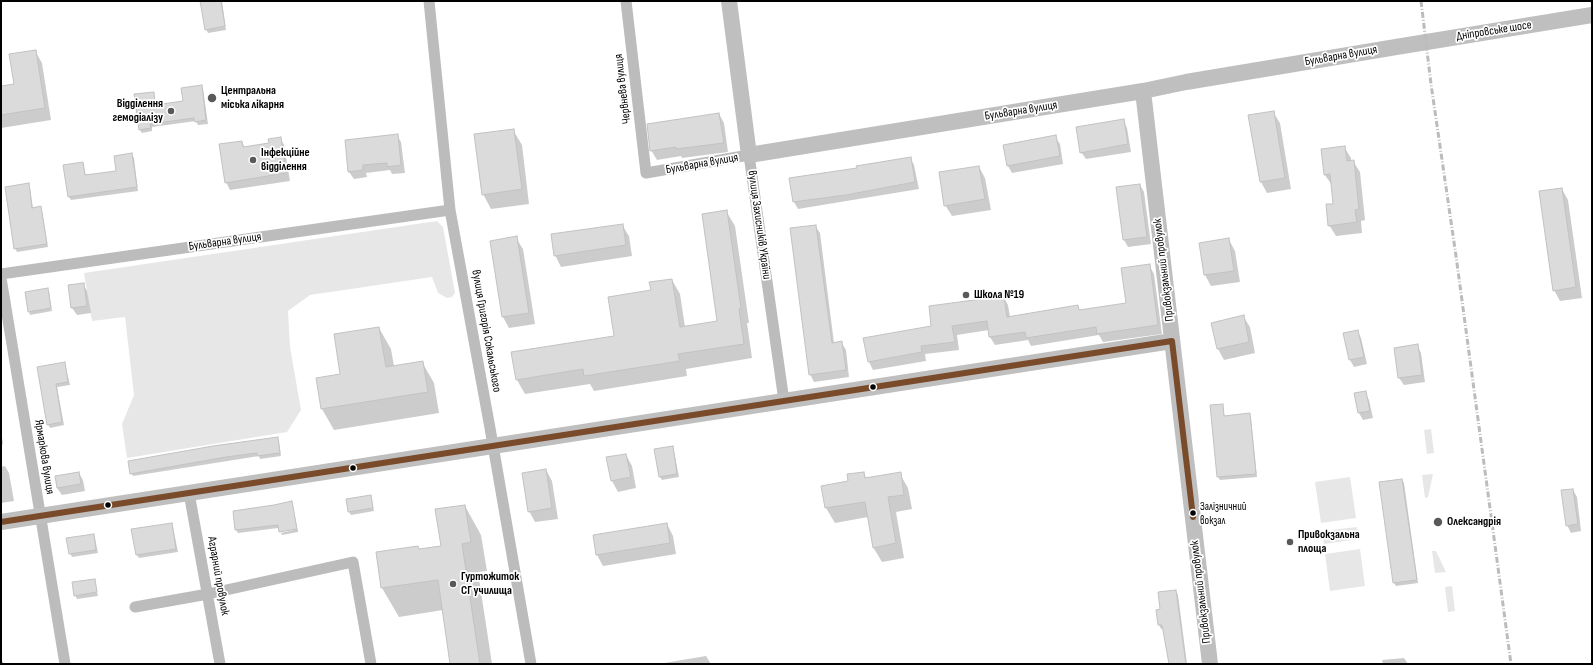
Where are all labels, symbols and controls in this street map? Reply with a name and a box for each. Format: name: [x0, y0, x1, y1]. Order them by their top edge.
street label: Дніпровське шосе: [1455, 18, 1533, 44]
street label: Бульварна вулиця: [1304, 43, 1378, 69]
street label: Червнева вулиця: [612, 53, 634, 125]
place label: Центральна міська лікарня: [221, 84, 284, 112]
marker: Центральна міська лікарня: [206, 92, 218, 104]
place label: Відділення гемодіалізу: [112, 97, 163, 125]
street label: Бульварна вулиця: [984, 98, 1058, 124]
marker: Відділення гемодіалізу: [166, 106, 176, 116]
place label: Інфекційне відділення: [261, 146, 310, 174]
street label: Бульварна вулиця: [665, 151, 739, 177]
marker: Інфекційне відділення: [248, 155, 258, 165]
street label: вулиця Захисників України: [744, 170, 774, 280]
street label: Привокзальний провулок: [1151, 218, 1177, 322]
street label: Бульварна вулиця: [188, 230, 262, 254]
street label: вулиця Григорія Сокальського: [468, 269, 504, 393]
place label: Школа №19: [974, 288, 1024, 302]
marker: Школа №19: [961, 290, 971, 300]
unlabelled marker: [868, 382, 878, 392]
street label: Ярмаркова вулиця: [31, 419, 57, 495]
unlabelled marker: [348, 463, 358, 473]
unlabelled marker: [103, 500, 113, 510]
place label: Залізничний вокзал: [1200, 500, 1246, 526]
marker: Залізничний вокзал: [1188, 508, 1198, 518]
place label: Олександрія: [1447, 515, 1501, 529]
marker: Олександрія: [1432, 516, 1444, 528]
place label: Привокзальна площа: [1298, 528, 1360, 556]
street label: Аграрний провулок: [204, 536, 232, 616]
marker: Привокзальна площа: [1285, 537, 1295, 547]
street label: Привокзальний провулок: [1188, 540, 1214, 644]
place label: Гуртожиток СГ училища: [461, 570, 519, 598]
marker: Гуртожиток СГ училища: [448, 579, 458, 589]

